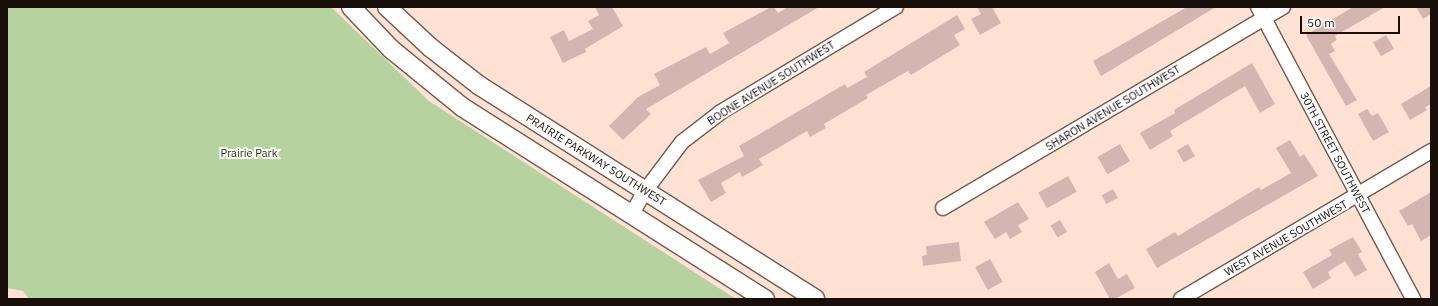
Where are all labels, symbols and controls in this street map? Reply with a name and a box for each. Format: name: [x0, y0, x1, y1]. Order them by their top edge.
scale bar: [1302, 8, 1402, 34]
text: 50 m: [1307, 15, 1335, 30]
street label: BOONE AVENUE SOUTHWEST: [705, 38, 837, 128]
street label: SHARON AVENUE SOUTHWEST: [1043, 62, 1183, 154]
street label: 30TH STREET SOUTHWEST: [1297, 90, 1373, 216]
street label: PRAIRIE PARKWAY SOUTHWEST: [524, 111, 668, 209]
park label: Prairie Park: [221, 146, 277, 160]
street label: WEST AVENUE SOUTHWEST: [1222, 197, 1350, 279]

